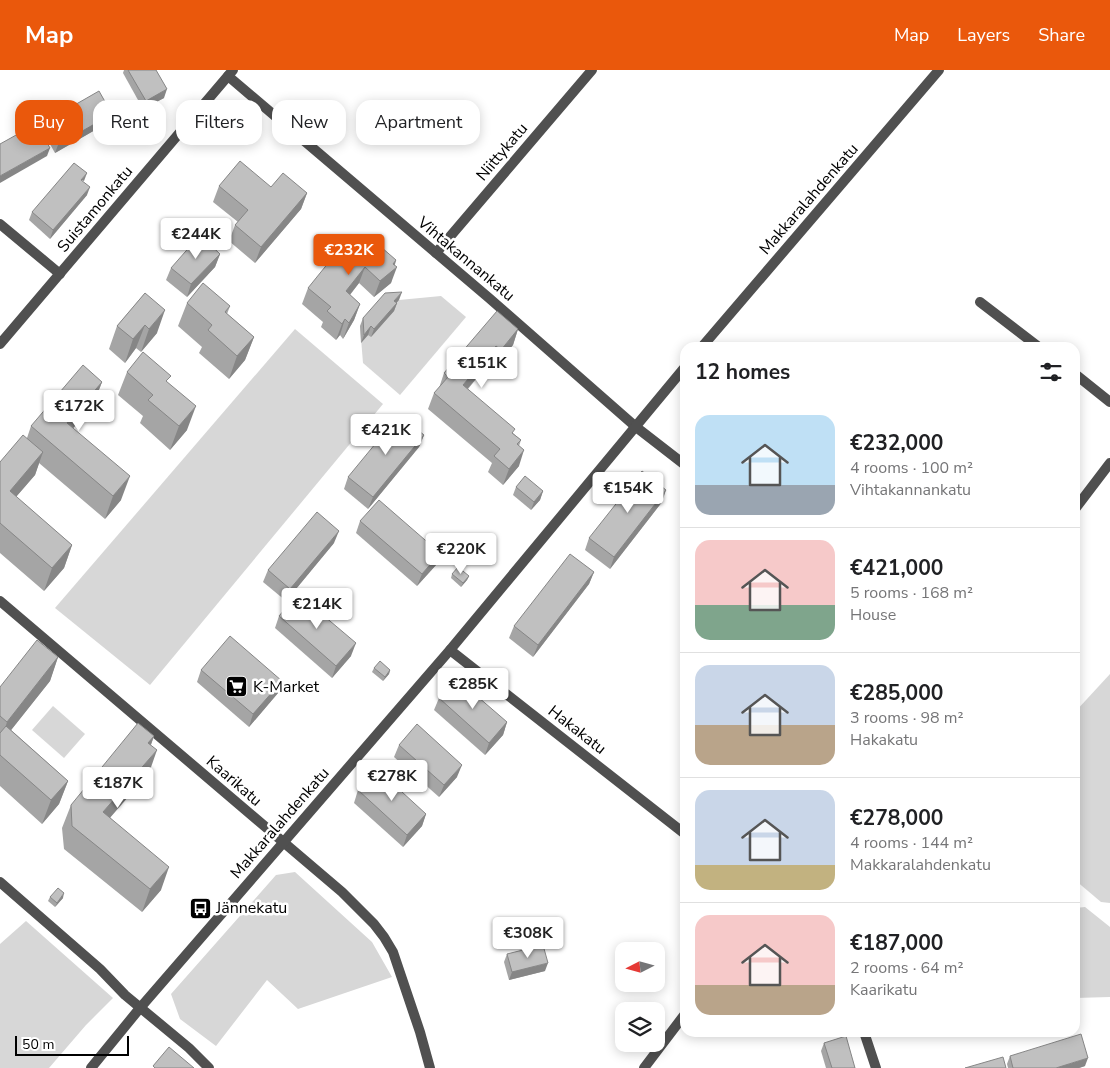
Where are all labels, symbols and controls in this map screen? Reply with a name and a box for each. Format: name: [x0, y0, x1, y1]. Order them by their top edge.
text: Map: [25, 19, 73, 51]
text: Map: [894, 23, 929, 47]
text: Layers: [957, 23, 1010, 47]
text: Share: [1038, 23, 1085, 47]
chip: Buy: [15, 100, 83, 145]
chip: Rent: [93, 100, 166, 145]
chip: Filters: [176, 100, 262, 145]
chip: New: [272, 100, 346, 145]
chip: Apartment: [356, 100, 480, 145]
street label: Niittykatu: [471, 118, 533, 186]
street label: Makkaralahdenkatu: [754, 139, 864, 259]
street label: Suistamonkatu: [52, 161, 138, 257]
street label: Vihtakannankatu: [412, 211, 519, 306]
pin: €244K: [161, 218, 231, 260]
text: €244K: [171, 223, 221, 245]
pin: €232K: [314, 234, 384, 276]
text: €232K: [324, 239, 374, 261]
pin: €151K: [447, 346, 517, 389]
text: €151K: [457, 352, 507, 374]
text: 12 homes: [695, 358, 790, 386]
icon: filters: [1037, 358, 1065, 386]
pin: €172K: [44, 390, 114, 432]
text: €172K: [54, 395, 104, 417]
pin: €421K: [351, 414, 421, 456]
text: €421K: [361, 419, 411, 441]
text: €232,000: [850, 429, 943, 457]
icon: home: [735, 435, 795, 495]
text: 4 rooms · 100 m²: [850, 457, 973, 479]
pin: €154K: [593, 472, 663, 514]
text: €154K: [603, 477, 653, 499]
text: Vihtakannankatu: [850, 479, 971, 501]
pin: €220K: [426, 532, 496, 575]
text: €220K: [436, 538, 486, 560]
text: €421,000: [850, 554, 943, 582]
icon: home: [735, 560, 795, 620]
text: 5 rooms · 168 m²: [850, 582, 973, 604]
pin: €214K: [282, 588, 352, 630]
text: €214K: [292, 593, 342, 615]
text: House: [850, 604, 896, 626]
pin: €285K: [438, 668, 508, 710]
text: €285K: [448, 673, 498, 695]
supermarket icon: K-Market: [225, 675, 249, 699]
place label: K-Market: [253, 676, 319, 698]
text: €285,000: [850, 679, 943, 707]
icon: home: [735, 685, 795, 745]
street label: Hakakatu: [543, 700, 611, 760]
text: 3 rooms · 98 m²: [850, 707, 963, 729]
text: Hakakatu: [850, 729, 918, 751]
street label: Kaarikatu: [201, 751, 267, 811]
pin: €278K: [357, 760, 427, 802]
street label: Makkaralahdenkatu: [225, 763, 335, 883]
text: €278K: [367, 765, 417, 787]
pin: €187K: [83, 766, 153, 809]
text: €187K: [93, 772, 143, 794]
text: €278,000: [850, 804, 943, 832]
icon: home: [735, 810, 795, 870]
text: 4 rooms · 144 m²: [850, 832, 973, 854]
text: Makkaralahdenkatu: [850, 854, 991, 876]
bus stop icon: Jännekatu: [188, 896, 212, 920]
place label: Jännekatu: [215, 897, 287, 919]
pin: €308K: [493, 916, 563, 959]
text: €308K: [503, 922, 553, 944]
text: €187,000: [850, 929, 943, 957]
icon: home: [735, 935, 795, 995]
north arrow: [615, 942, 665, 992]
map controls: [615, 942, 665, 1052]
text: 2 rooms · 64 m²: [850, 957, 963, 979]
text: Kaarikatu: [850, 979, 917, 1001]
button: layers: [615, 1002, 665, 1052]
scale bar: [15, 1033, 129, 1056]
text: 50 m: [22, 1035, 54, 1054]

